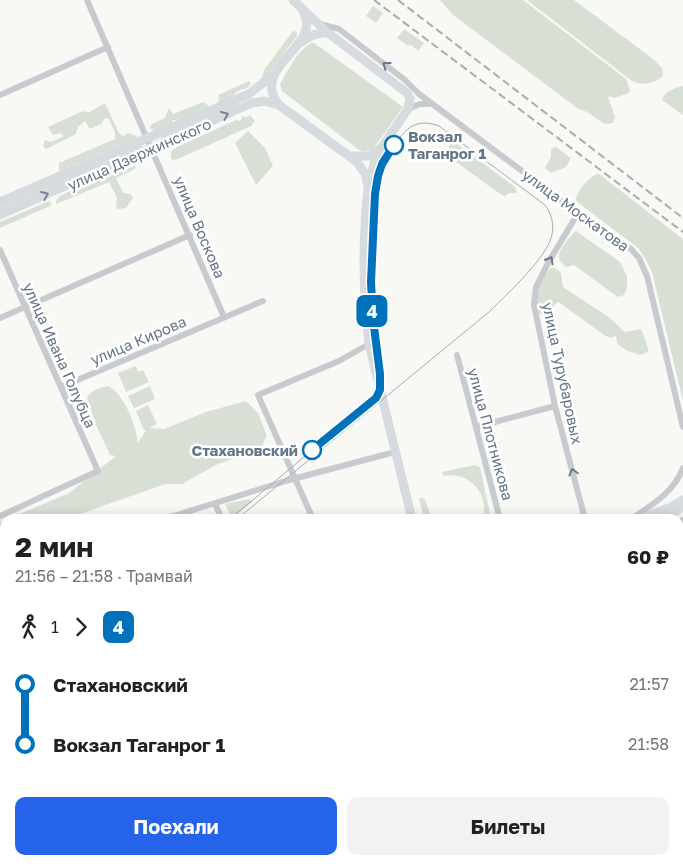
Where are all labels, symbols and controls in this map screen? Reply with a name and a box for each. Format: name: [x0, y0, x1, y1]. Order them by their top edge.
one-way arrow: [383, 62, 392, 71]
one-way arrow: [220, 111, 229, 122]
street label: улица Дзержинского: [64, 114, 214, 194]
place label: Вокзал Таганрог 1: [408, 127, 486, 162]
marker: Вокзал Таганрог 1: [384, 135, 404, 155]
street label: улица Москатова: [519, 165, 633, 255]
street label: улица Воскова: [170, 173, 230, 281]
one-way arrow: [40, 191, 49, 202]
one-way arrow: [543, 256, 553, 265]
street label: улица Ивана Голубца: [20, 280, 100, 430]
line badge: 4: [356, 295, 388, 327]
text: 4: [366, 300, 378, 322]
street label: улица Турубаровых: [539, 300, 587, 446]
street label: улица Кирова: [87, 312, 189, 368]
street label: улица Плотникова: [465, 366, 517, 502]
marker: Стахановский: [302, 440, 322, 460]
place label: Стахановский: [192, 441, 298, 459]
one-way arrow: [568, 468, 578, 476]
text: 2 мин: [15, 530, 93, 563]
text: 60 ₽: [627, 545, 669, 568]
text: 21:56 – 21:58 · Трамвай: [15, 566, 193, 586]
icon: walk: [15, 613, 43, 641]
icon: forward: [67, 613, 95, 641]
text: 4: [113, 616, 124, 638]
text: 1: [51, 617, 59, 637]
text: Стахановский: [53, 673, 188, 696]
text: 21:57: [629, 674, 669, 694]
text: Вокзал Таганрог 1: [53, 733, 225, 756]
text: 21:58: [628, 734, 669, 754]
button: Поехали: [15, 797, 337, 855]
button: Билеты: [347, 797, 669, 855]

